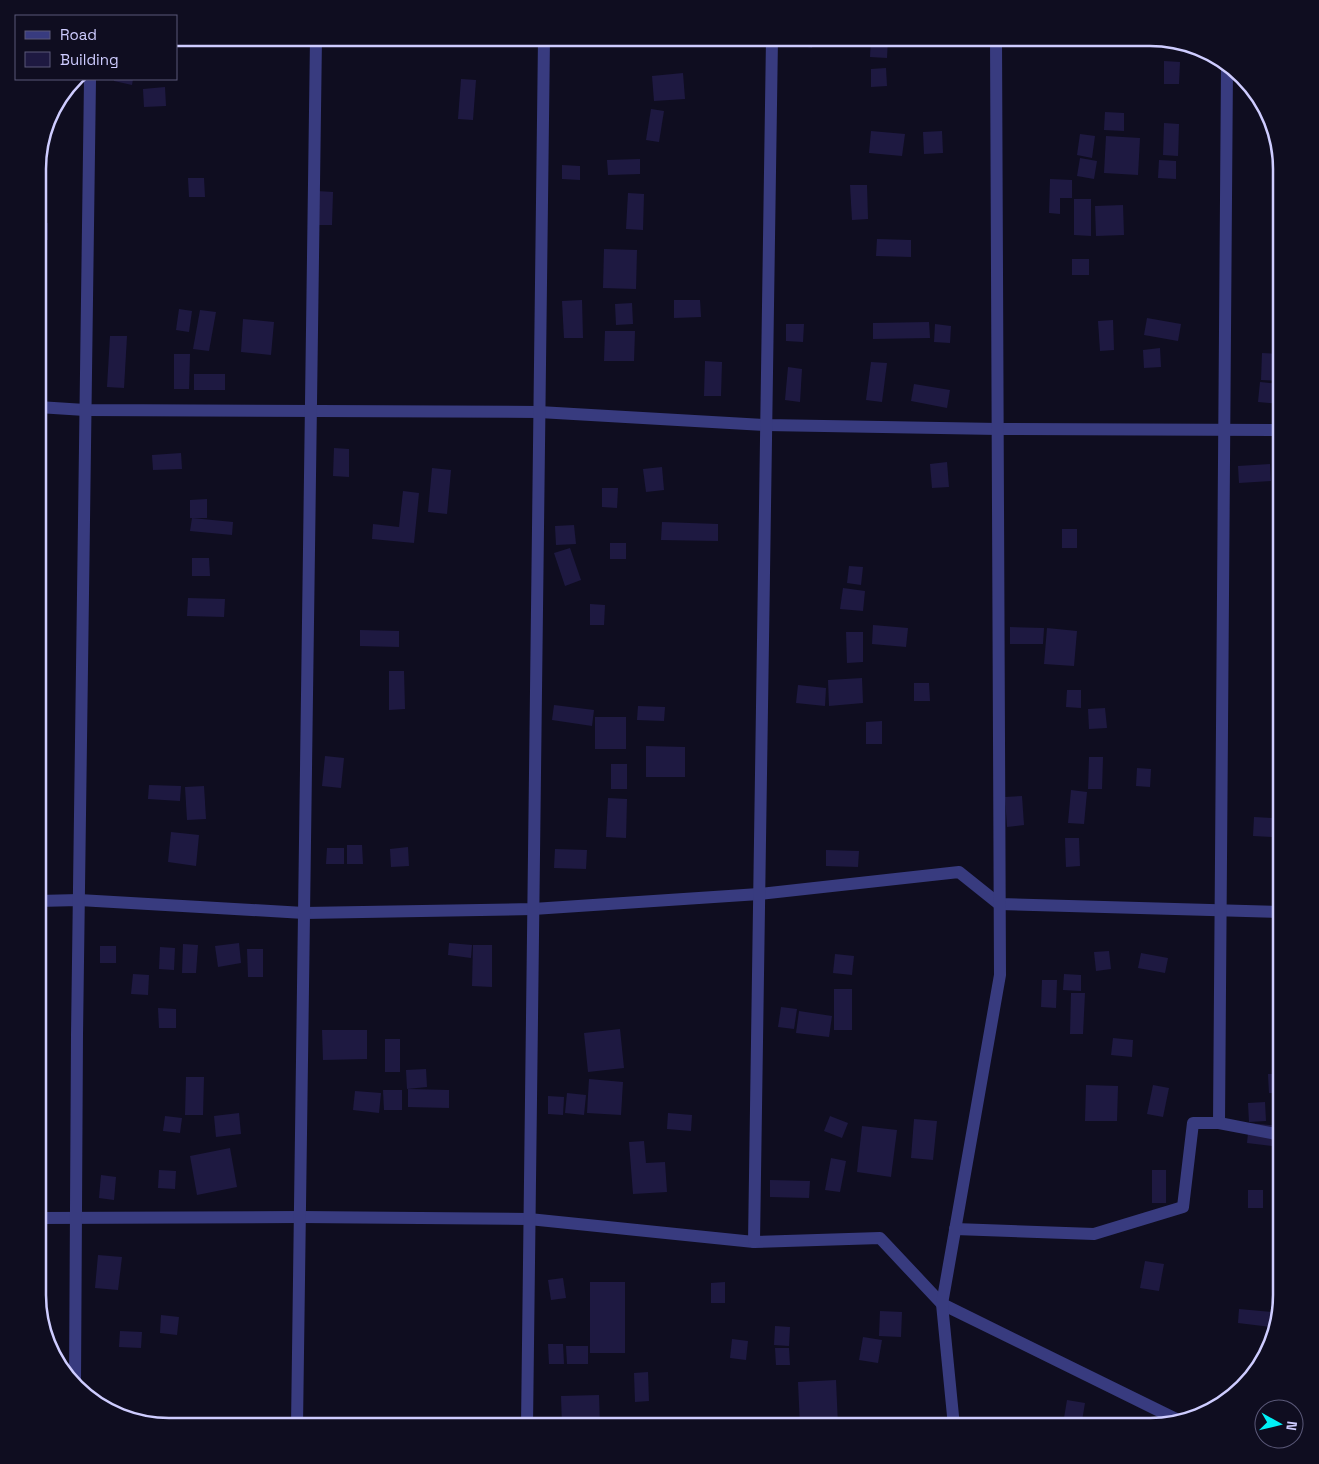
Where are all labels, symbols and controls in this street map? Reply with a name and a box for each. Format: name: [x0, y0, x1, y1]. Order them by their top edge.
legend: [15, 15, 178, 80]
text: Road: [60, 25, 97, 44]
text: Building: [60, 50, 119, 69]
north arrow: [1254, 1399, 1304, 1449]
text: N: [1282, 1420, 1301, 1432]

